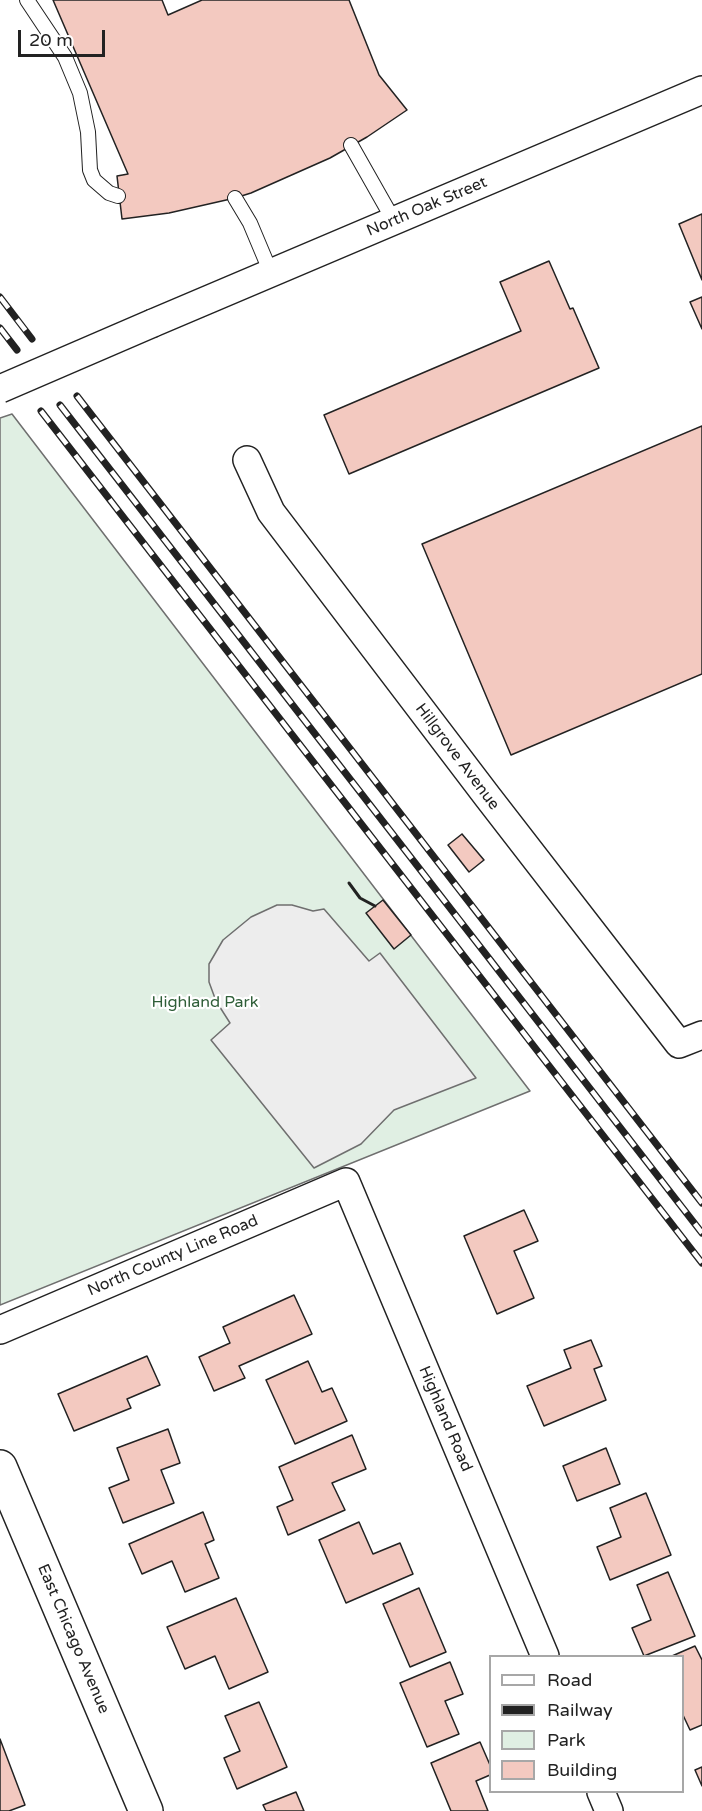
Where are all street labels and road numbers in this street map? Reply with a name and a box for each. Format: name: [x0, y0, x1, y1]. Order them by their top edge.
street label: North Oak Street: [364, 173, 490, 241]
street label: Hillgrove Avenue: [411, 700, 503, 814]
street label: North County Line Road: [85, 1211, 261, 1301]
street label: Highland Road: [414, 1363, 476, 1475]
street label: East Chicago Avenue: [33, 1561, 113, 1717]

